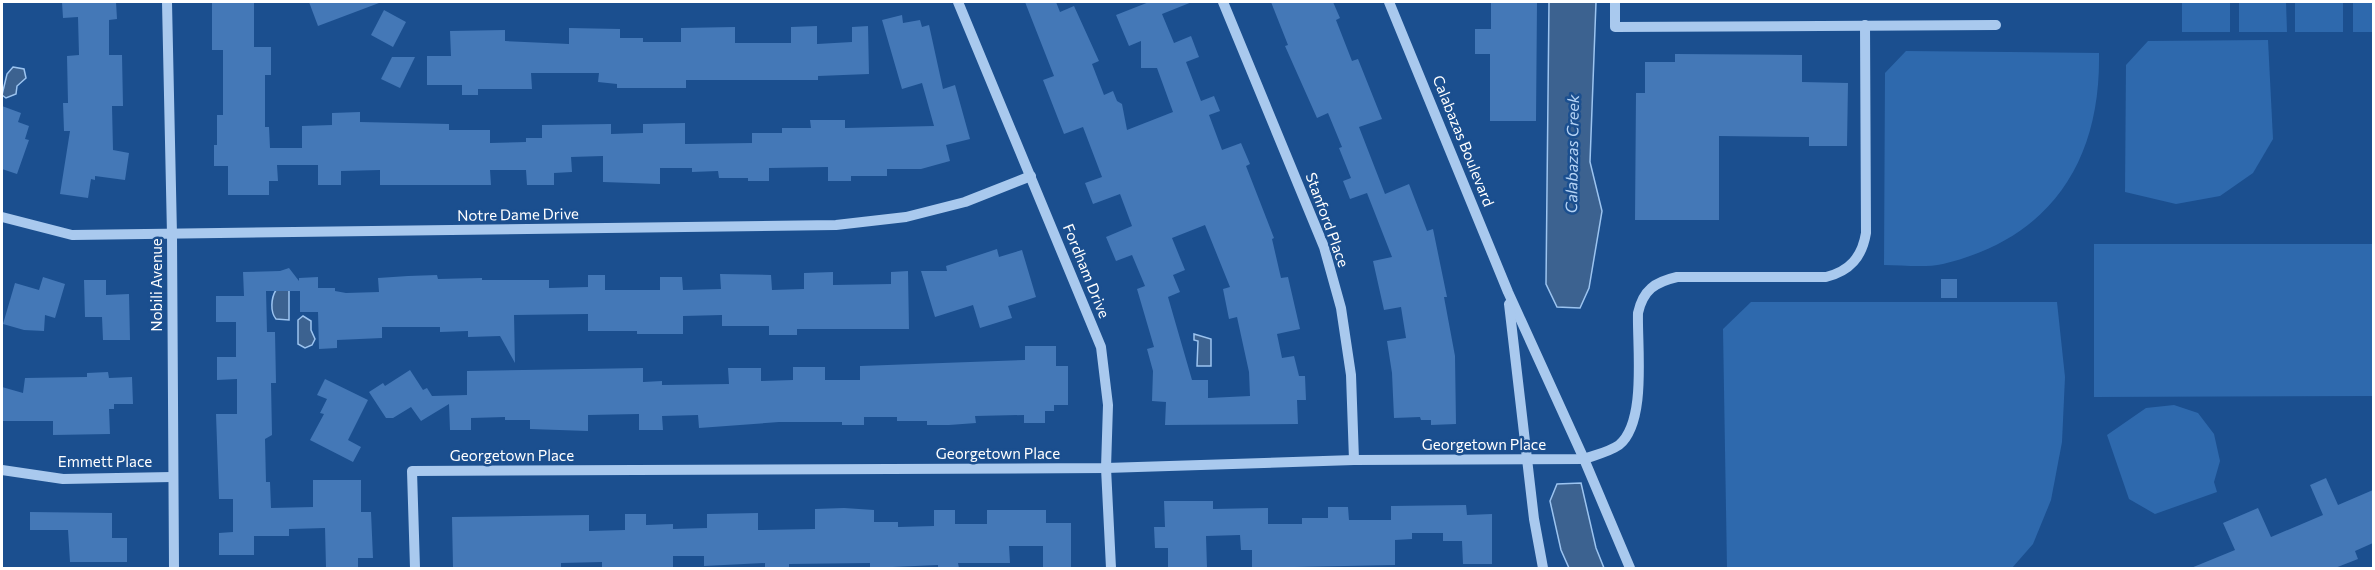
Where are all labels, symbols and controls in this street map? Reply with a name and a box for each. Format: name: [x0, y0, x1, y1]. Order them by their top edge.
street label: Calabazas Boulevard: [1429, 72, 1498, 209]
water label: Calabazas Creek: [1561, 94, 1582, 214]
street label: Stanford Place: [1302, 170, 1353, 270]
street label: Notre Dame Drive: [457, 204, 579, 224]
street label: Fordham Drive: [1060, 221, 1114, 321]
street label: Nobili Avenue: [147, 238, 165, 332]
street label: Georgetown Place: [1422, 435, 1546, 453]
street label: Georgetown Place: [936, 444, 1060, 462]
street label: Georgetown Place: [450, 446, 574, 464]
street label: Emmett Place: [58, 452, 152, 470]

